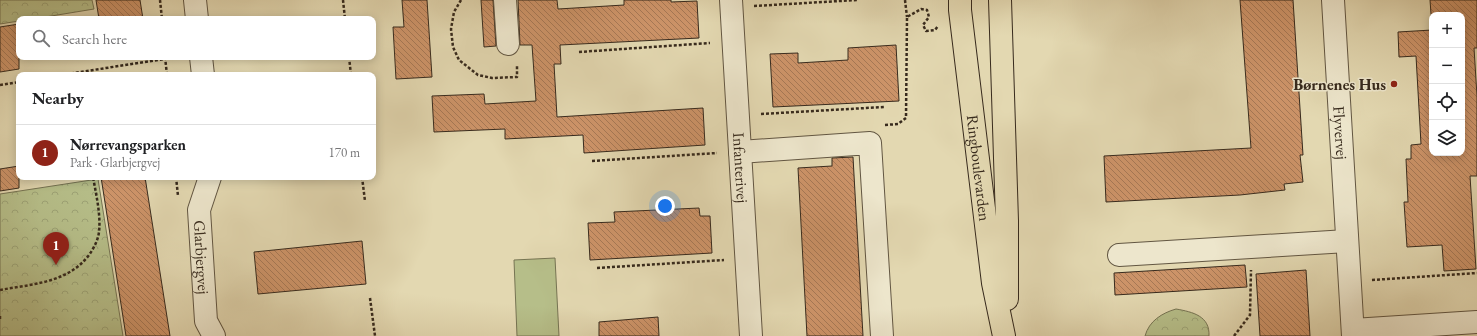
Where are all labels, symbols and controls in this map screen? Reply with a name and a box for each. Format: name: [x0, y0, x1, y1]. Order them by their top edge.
map controls: [1429, 12, 1465, 156]
button: +: [1429, 12, 1465, 48]
search box: [16, 16, 376, 60]
icon: search: [30, 27, 52, 49]
text: Search here: [62, 29, 127, 48]
button: −: [1429, 48, 1465, 84]
place label: Børnenes Hus: [1293, 74, 1386, 95]
marker: Børnenes Hus: [1389, 79, 1399, 89]
button: locate: [1429, 84, 1465, 120]
text: Nearby: [32, 87, 84, 109]
street label: Flyvervej: [1329, 105, 1353, 160]
street label: Ringboulevarden: [962, 114, 996, 223]
button: layers: [1429, 120, 1465, 156]
street label: Infanterivej: [728, 132, 754, 204]
text: Nørrevangsparken: [70, 135, 186, 154]
text: 1: [42, 144, 48, 161]
text: 170 m: [329, 144, 360, 161]
text: Park · Glarbjergvej: [70, 154, 160, 171]
your location: [655, 196, 675, 216]
street label: Glarbjergvej: [189, 219, 215, 295]
pin: 1: [43, 232, 69, 265]

